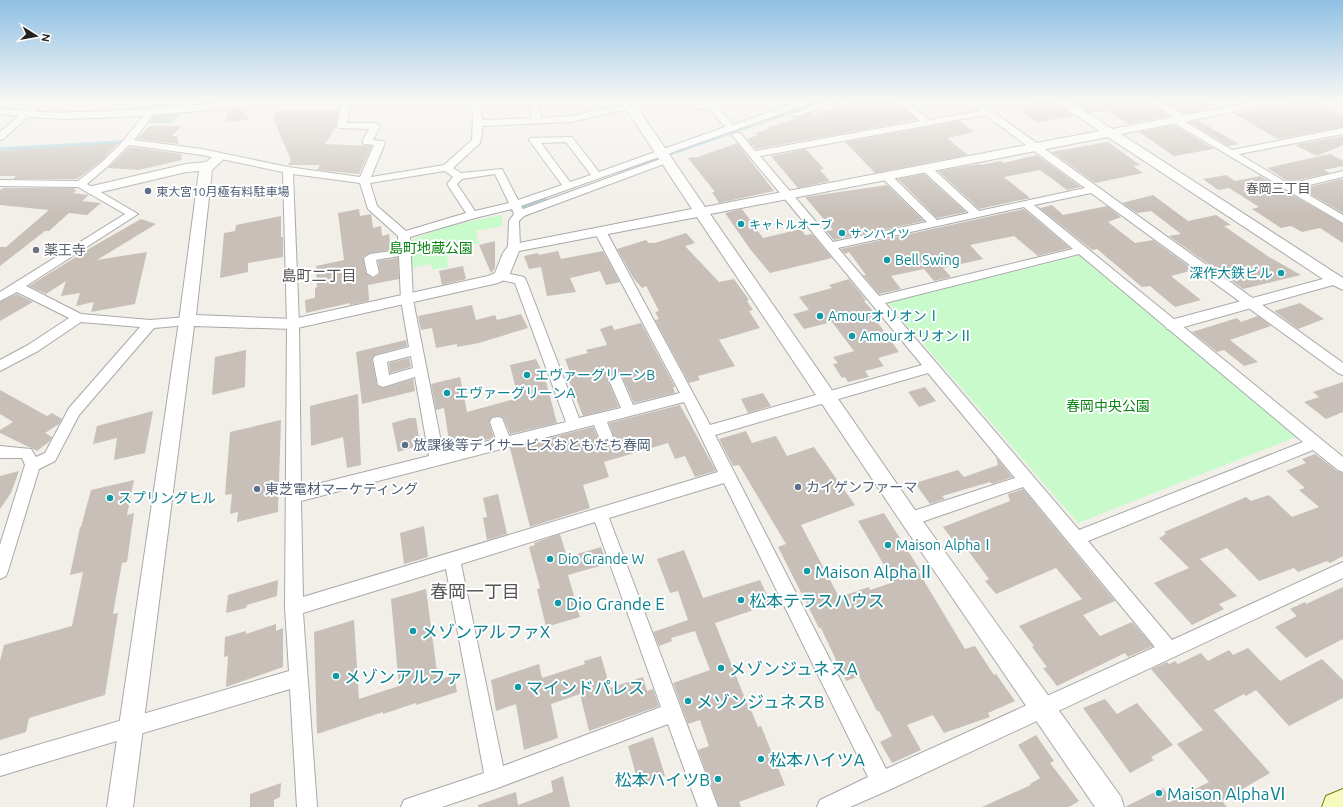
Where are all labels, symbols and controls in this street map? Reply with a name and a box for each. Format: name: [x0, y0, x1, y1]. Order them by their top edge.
north arrow: [16, 16, 56, 56]
text: N: [39, 33, 52, 43]
district label: 春岡三丁目: [1245, 181, 1311, 195]
place label: 東大宮10月極有料駐車場: [156, 185, 290, 198]
marker: 東大宮10月極有料駐車場: [143, 186, 153, 196]
place label: キャトルオーブ: [749, 218, 832, 231]
marker: キャトルオーブ: [736, 219, 746, 229]
place label: サンハイツ: [850, 227, 910, 240]
marker: サンハイツ: [837, 228, 847, 238]
park label: 島町地蔵公園: [389, 240, 473, 256]
place label: 薬王寺: [44, 242, 86, 258]
marker: 薬王寺: [31, 245, 41, 255]
place label: Bell Swing: [895, 252, 960, 268]
marker: Bell Swing: [882, 255, 892, 265]
place label: 深作大鉄ビル: [1189, 265, 1273, 281]
district label: 島町二丁目: [281, 267, 357, 284]
marker: 深作大鉄ビル: [1276, 268, 1286, 278]
place label: AmourオリオンⅠ: [828, 308, 941, 324]
marker: AmourオリオンⅠ: [815, 311, 825, 321]
place label: AmourオリオンⅡ: [860, 328, 973, 344]
marker: AmourオリオンⅡ: [847, 331, 857, 341]
place label: エヴァーグリーンB: [535, 367, 655, 383]
marker: エヴァーグリーンB: [522, 370, 532, 380]
place label: エヴァーグリーンA: [455, 385, 575, 401]
marker: エヴァーグリーンA: [442, 388, 452, 398]
park label: 春岡中央公園: [1066, 398, 1150, 414]
place label: 放課後等デイサービスおともだち春岡: [413, 437, 651, 453]
marker: 放課後等デイサービスおともだち春岡: [400, 440, 410, 450]
place label: カイゲンファーマ: [806, 479, 918, 495]
place label: 東芝電材マーケティング: [265, 481, 418, 497]
marker: カイゲンファーマ: [793, 482, 803, 492]
marker: 東芝電材マーケティング: [252, 484, 262, 494]
place label: スプリングヒル: [118, 490, 216, 506]
marker: スプリングヒル: [105, 493, 115, 503]
place label: Maison AlphaⅠ: [896, 537, 994, 553]
marker: Maison AlphaⅠ: [883, 540, 893, 550]
place label: Dio Grande W: [558, 551, 645, 567]
marker: Dio Grande W: [545, 554, 555, 564]
place label: Maison AlphaⅡ: [815, 562, 934, 581]
marker: Maison AlphaⅡ: [802, 566, 812, 576]
district label: 春岡一丁目: [430, 581, 520, 601]
place label: 松本テラスハウス: [749, 591, 885, 610]
place label: Dio Grande E: [566, 594, 665, 613]
marker: 松本テラスハウス: [736, 595, 746, 605]
marker: Dio Grande E: [553, 598, 563, 608]
place label: メゾンアルファX: [421, 622, 550, 641]
marker: メゾンアルファX: [408, 626, 418, 636]
place label: メゾンジュネスA: [729, 659, 858, 678]
marker: メゾンジュネスA: [716, 663, 726, 673]
place label: メゾンアルファ: [344, 667, 463, 686]
marker: メゾンアルファ: [331, 671, 341, 681]
place label: マインドパレス: [526, 678, 645, 697]
marker: マインドパレス: [513, 682, 523, 692]
place label: メゾンジュネスB: [696, 692, 825, 711]
marker: メゾンジュネスB: [683, 696, 693, 706]
place label: 松本ハイツA: [769, 750, 865, 769]
marker: 松本ハイツA: [756, 754, 766, 764]
place label: 松本ハイツB: [615, 770, 710, 789]
marker: 松本ハイツB: [713, 774, 723, 784]
place label: Maison AlphaⅥ: [1167, 784, 1286, 803]
marker: Maison AlphaⅥ: [1154, 788, 1164, 798]

